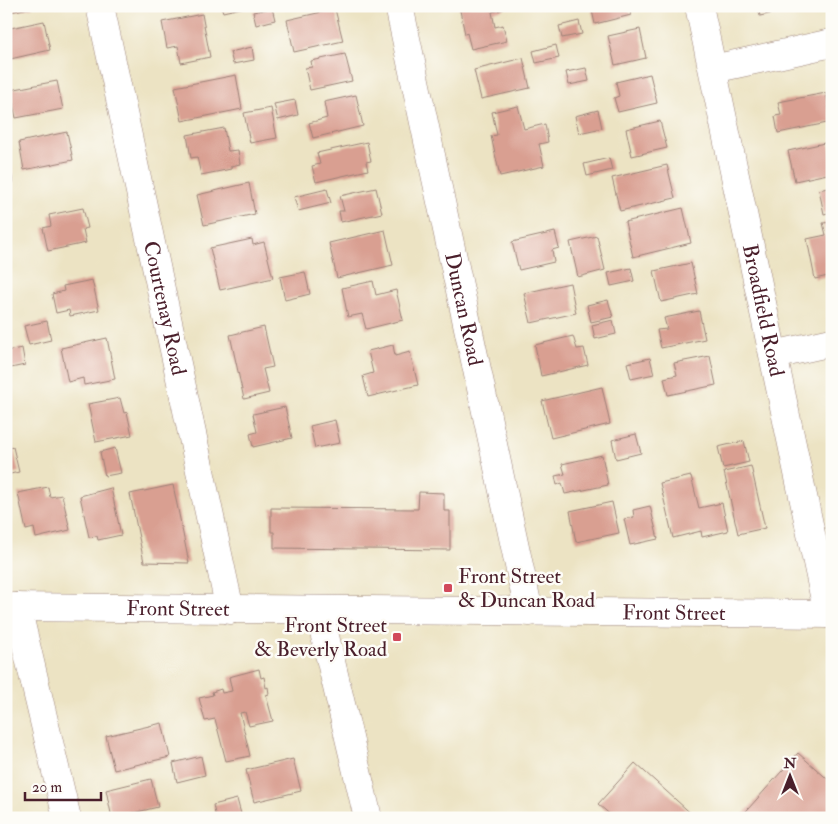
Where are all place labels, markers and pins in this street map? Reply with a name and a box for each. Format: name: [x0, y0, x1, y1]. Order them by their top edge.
place label: Front Street & Duncan Road: [458, 563, 596, 614]
marker: Front Street & Duncan Road: [442, 582, 454, 594]
place label: Front Street & Beverly Road: [254, 612, 388, 663]
marker: Front Street & Beverly Road: [391, 631, 403, 643]

